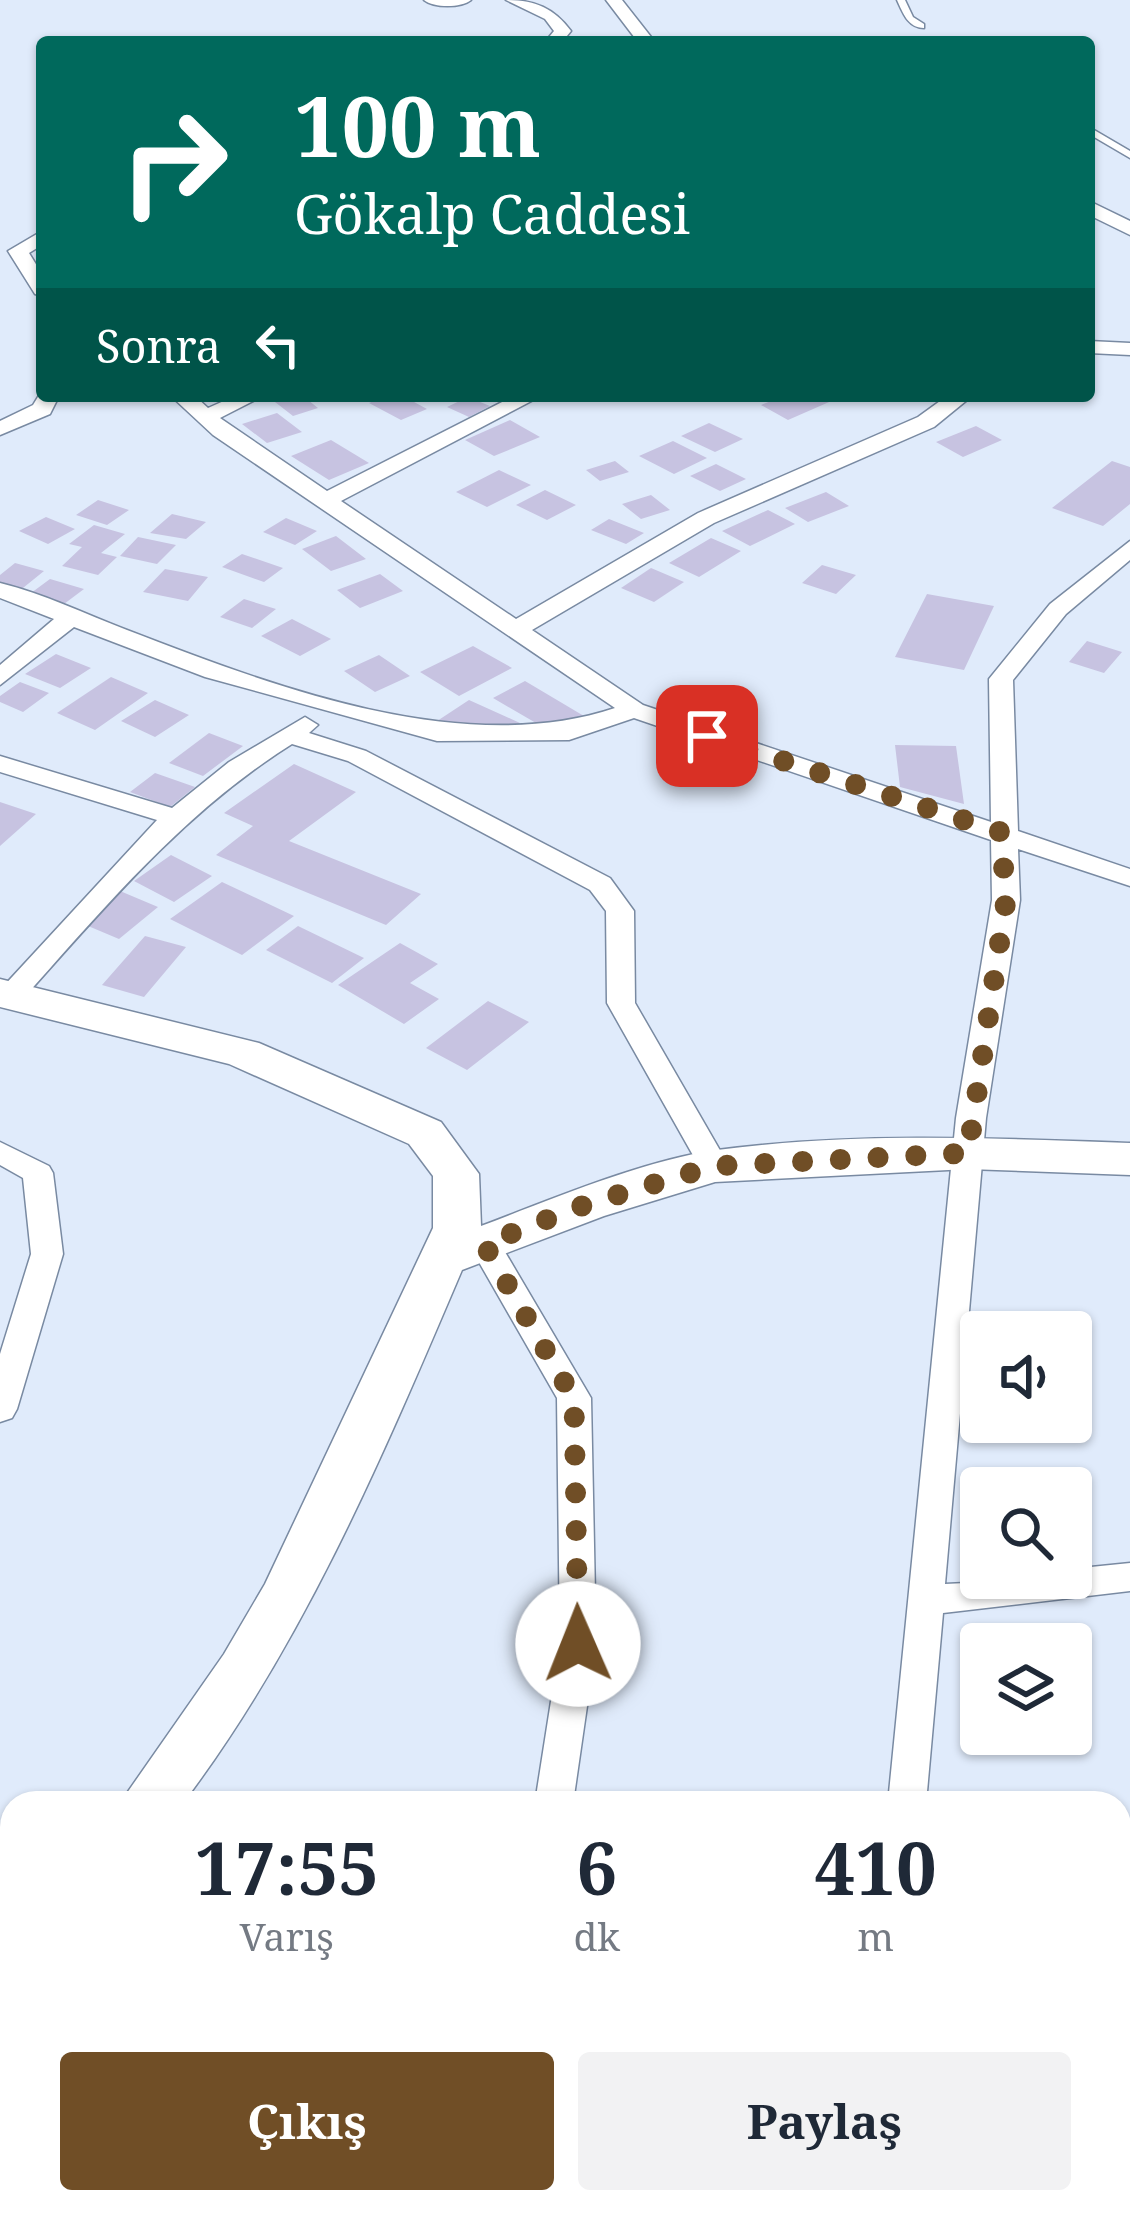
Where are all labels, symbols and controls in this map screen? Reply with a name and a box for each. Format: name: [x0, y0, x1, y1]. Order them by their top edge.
text: 100 m: [294, 67, 541, 182]
icon: right: [96, 84, 252, 240]
text: Gökalp Caddesi: [294, 176, 690, 250]
icon: left: [245, 312, 311, 378]
text: Sonra: [96, 315, 221, 376]
pin: [656, 685, 758, 787]
icon: arrive: [674, 703, 740, 769]
map controls: [960, 1311, 1092, 1755]
button: sound: [960, 1311, 1092, 1443]
button: search: [960, 1467, 1092, 1599]
position arrow: [515, 1581, 641, 1707]
button: layers: [960, 1623, 1092, 1755]
text: 17:55: [194, 1818, 379, 1916]
text: 6: [576, 1818, 617, 1916]
text: 410: [815, 1818, 937, 1916]
text: Varış: [240, 1909, 334, 1962]
text: dk: [573, 1909, 620, 1962]
text: m: [857, 1909, 894, 1962]
button: Çıkış: [60, 2052, 554, 2190]
button: Paylaş: [578, 2052, 1071, 2190]

